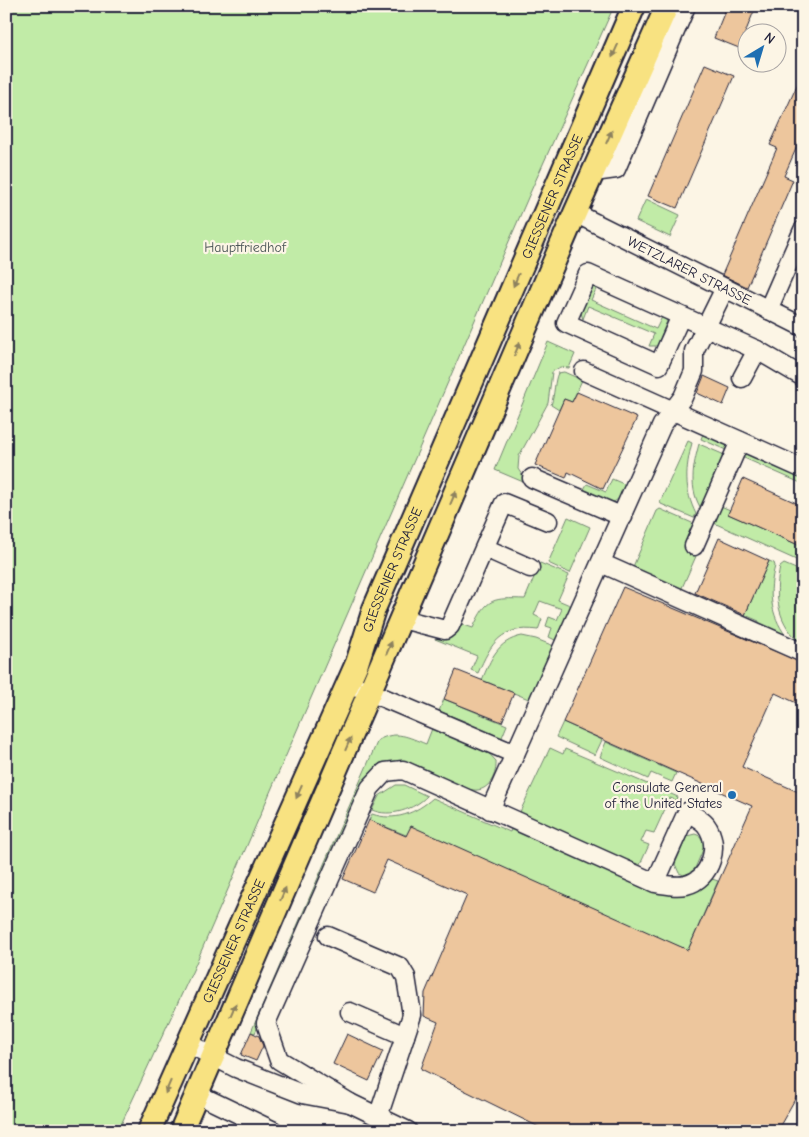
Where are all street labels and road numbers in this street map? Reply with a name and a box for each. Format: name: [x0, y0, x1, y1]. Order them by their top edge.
street label: GIESSENER STRASSE: [518, 132, 587, 262]
street label: WETZLARER STRASSE: [624, 233, 754, 309]
street label: GIESSENER STRASSE: [359, 505, 426, 634]
street label: GIESSENER STRASSE: [199, 876, 269, 1006]

